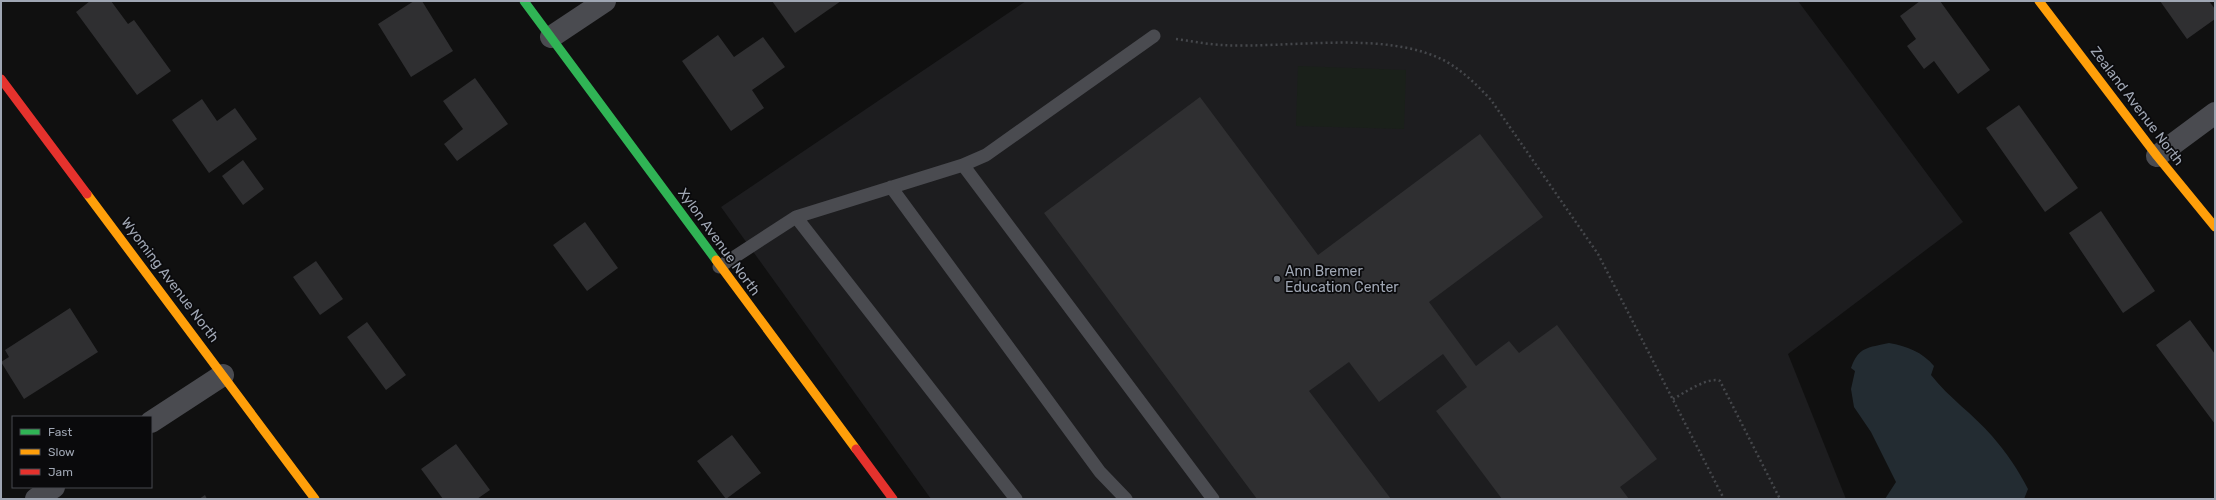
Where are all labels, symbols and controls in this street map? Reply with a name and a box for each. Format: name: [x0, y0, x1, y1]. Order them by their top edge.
street label: Zealand Avenue North: [2087, 43, 2187, 169]
street label: Xylon Avenue North: [674, 185, 764, 299]
street label: Wyoming Avenue North: [117, 214, 223, 346]
place label: Ann Bremer Education Center: [1285, 263, 1399, 296]
marker: Ann Bremer Education Center: [1272, 274, 1282, 284]
legend: [12, 416, 152, 488]
text: Fast: [48, 425, 72, 439]
text: Slow: [48, 445, 75, 459]
text: Jam: [48, 465, 73, 479]

